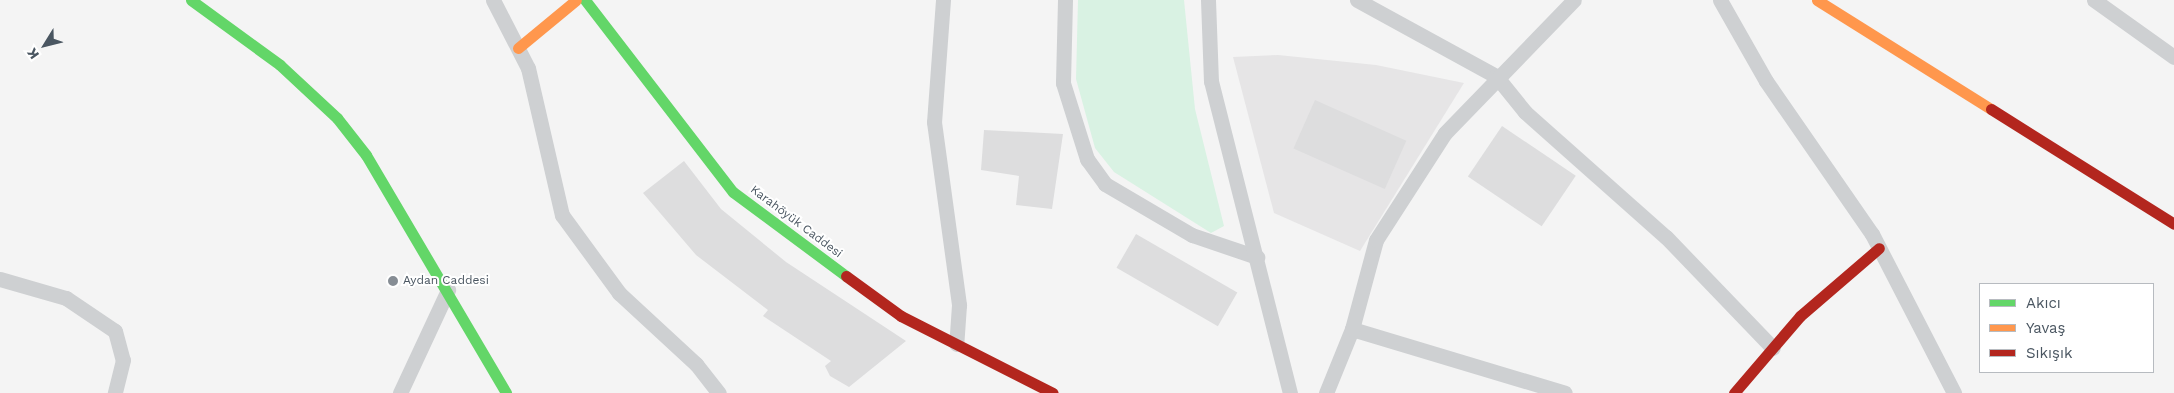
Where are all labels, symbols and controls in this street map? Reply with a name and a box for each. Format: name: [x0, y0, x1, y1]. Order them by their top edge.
north arrow: [20, 20, 70, 70]
text: K: [24, 45, 42, 62]
street label: Karahöyük Caddesi: [747, 183, 845, 261]
place label: Aydan Caddesi: [403, 274, 489, 288]
marker: Aydan Caddesi: [387, 275, 399, 287]
legend: [1979, 283, 2154, 373]
text: Akıcı: [2026, 294, 2061, 312]
text: Yavaş: [2026, 319, 2066, 337]
text: Sıkışık: [2026, 344, 2072, 362]

